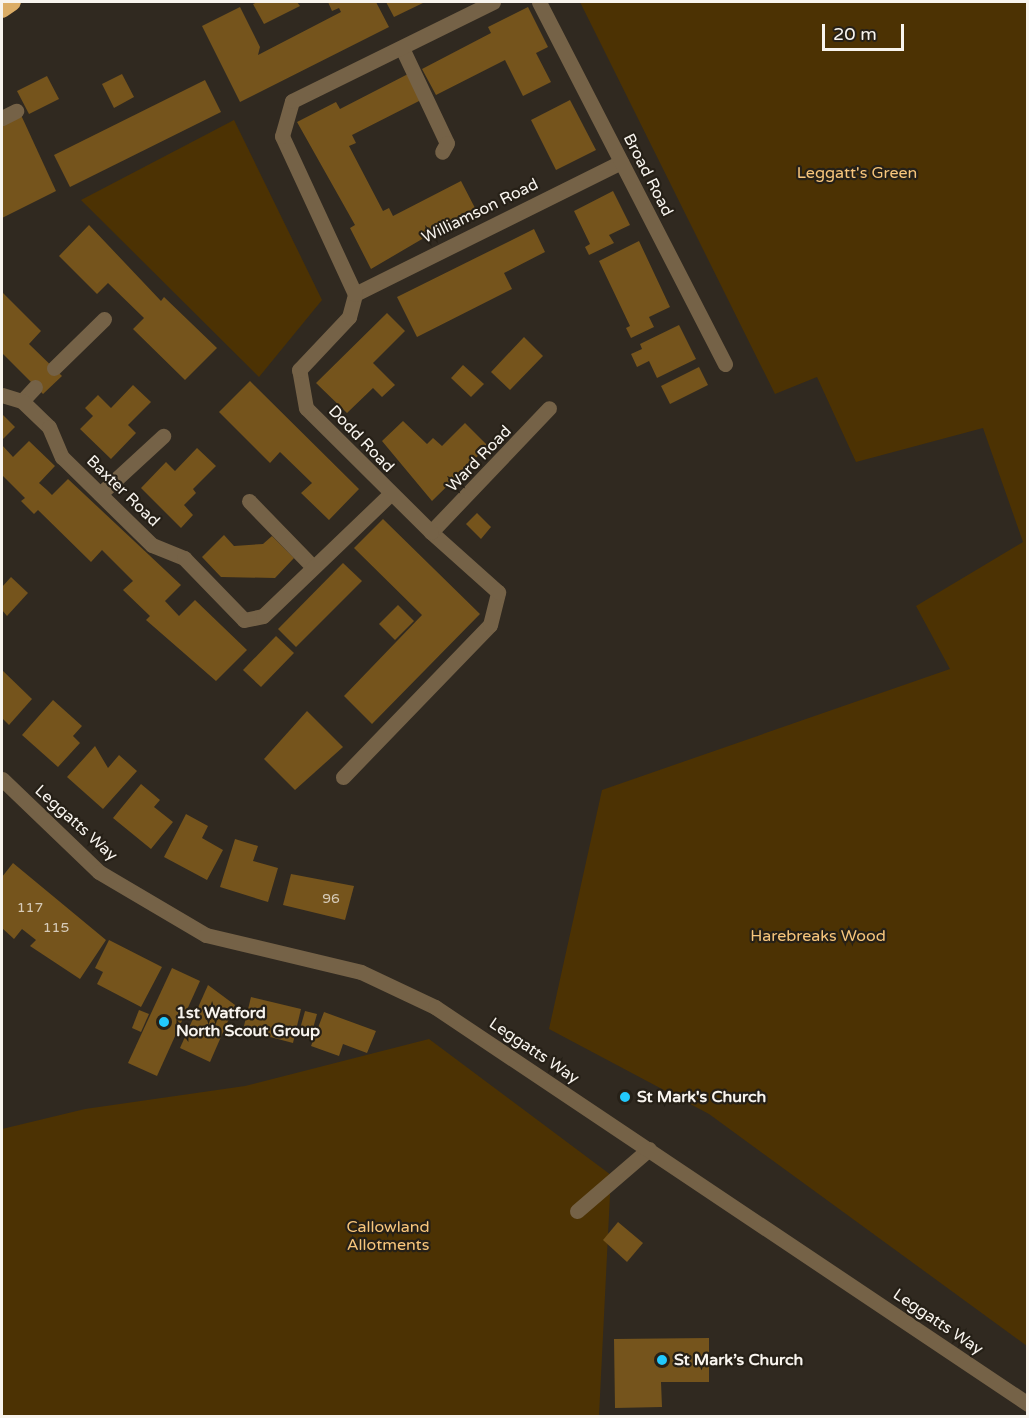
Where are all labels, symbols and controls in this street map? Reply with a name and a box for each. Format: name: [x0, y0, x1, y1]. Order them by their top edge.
scale bar: [825, 12, 908, 50]
text: 20 m: [833, 23, 877, 45]
street label: Broad Road: [619, 131, 677, 219]
park label: Leggatt's Green: [797, 163, 917, 183]
street label: Williamson Road: [419, 175, 541, 247]
street label: Dodd Road: [324, 401, 398, 477]
street label: Ward Road: [443, 422, 515, 496]
street label: Baxter Road: [82, 451, 164, 531]
street label: Leggatts Way: [31, 781, 121, 865]
house number: 96: [322, 891, 340, 907]
house number: 117: [17, 900, 43, 916]
house number: 115: [43, 920, 69, 936]
park label: Harebreaks Wood: [750, 926, 886, 946]
place label: 1st Watford North Scout Group: [176, 1003, 320, 1041]
street label: Leggatts Way: [485, 1014, 583, 1088]
marker: 1st Watford North Scout Group: [157, 1015, 171, 1029]
place label: St Mark's Church: [637, 1087, 766, 1107]
marker: St Mark's Church: [618, 1090, 632, 1104]
park label: Callowland Allotments: [346, 1217, 430, 1255]
street label: Leggatts Way: [889, 1285, 987, 1359]
place label: St Mark’s Church: [674, 1350, 803, 1370]
marker: St Mark’s Church: [655, 1353, 669, 1367]

